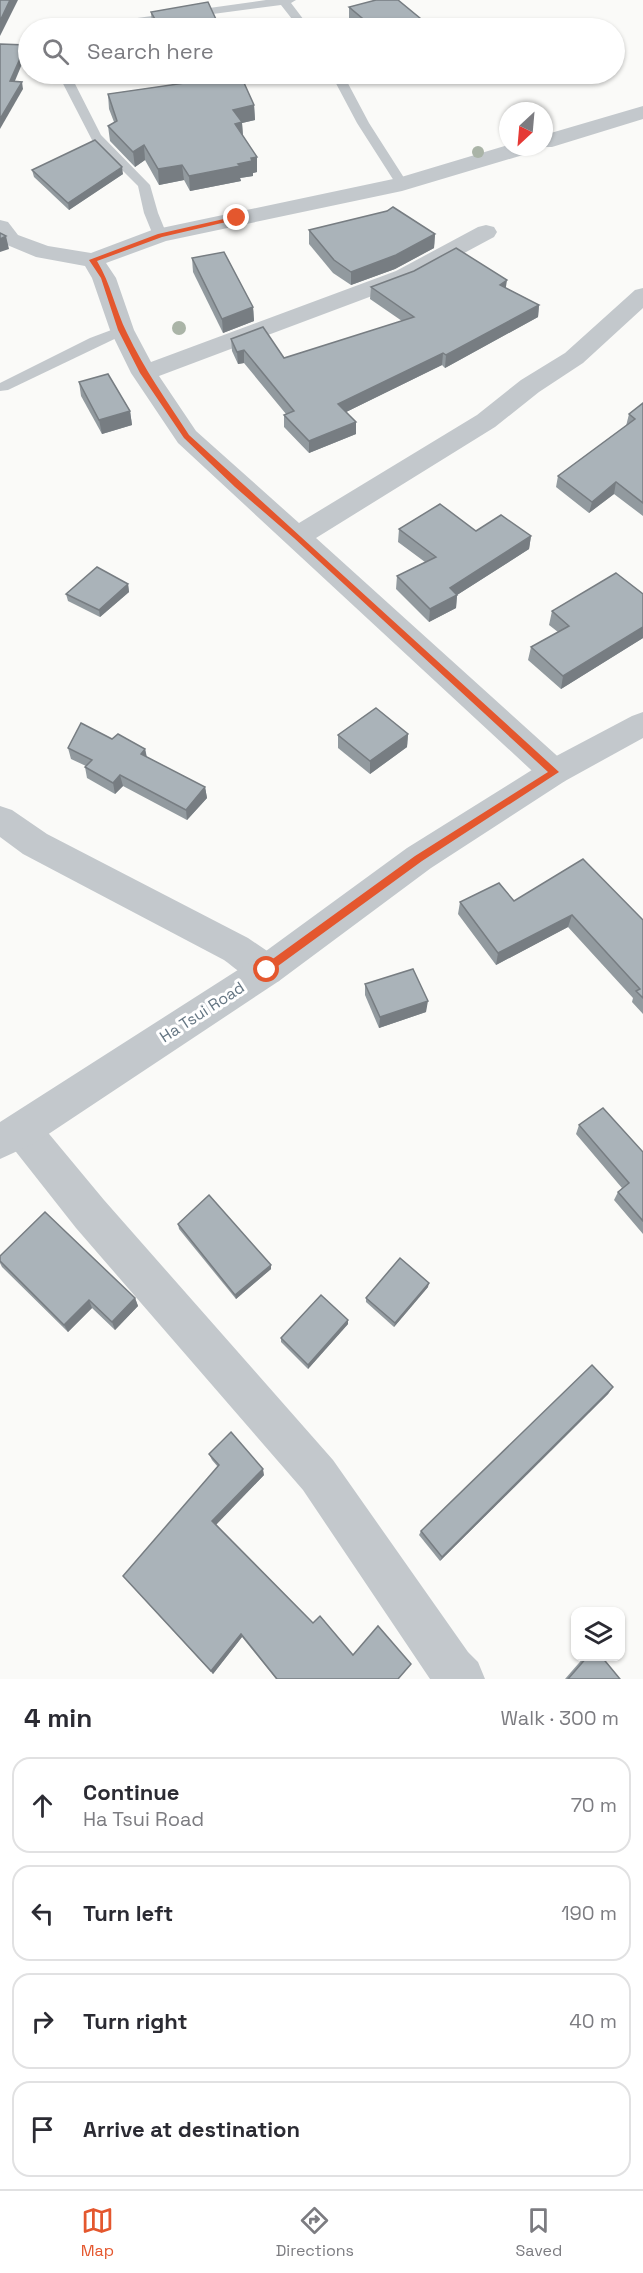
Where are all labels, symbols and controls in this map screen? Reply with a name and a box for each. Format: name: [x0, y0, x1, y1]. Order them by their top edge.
search box: [18, 18, 625, 84]
icon: search: [39, 35, 72, 68]
text: Search here: [87, 37, 214, 65]
north arrow: [499, 102, 553, 156]
route end: [223, 204, 249, 230]
route start: [253, 956, 279, 982]
street label: Ha Tsui Road: [156, 977, 248, 1047]
map controls: [571, 1607, 625, 1661]
button: layers: [571, 1607, 625, 1661]
text: 4 min: [24, 1701, 92, 1735]
text: Walk · 300 m: [500, 1705, 619, 1731]
text: Continue: [83, 1778, 179, 1806]
icon: ahead: [26, 1789, 59, 1822]
text: 70 m: [571, 1792, 617, 1818]
text: Ha Tsui Road: [83, 1806, 204, 1832]
icon: left: [26, 1897, 59, 1930]
text: Turn left: [83, 1899, 173, 1927]
text: 190 m: [561, 1900, 617, 1926]
icon: right: [26, 2005, 59, 2038]
text: Turn right: [83, 2007, 188, 2035]
text: 40 m: [569, 2008, 617, 2034]
icon: arrive: [26, 2113, 59, 2146]
text: Arrive at destination: [83, 2115, 300, 2143]
tab: Map: [81, 2204, 114, 2261]
tab: Directions: [276, 2204, 354, 2261]
tab: Saved: [516, 2204, 562, 2261]

